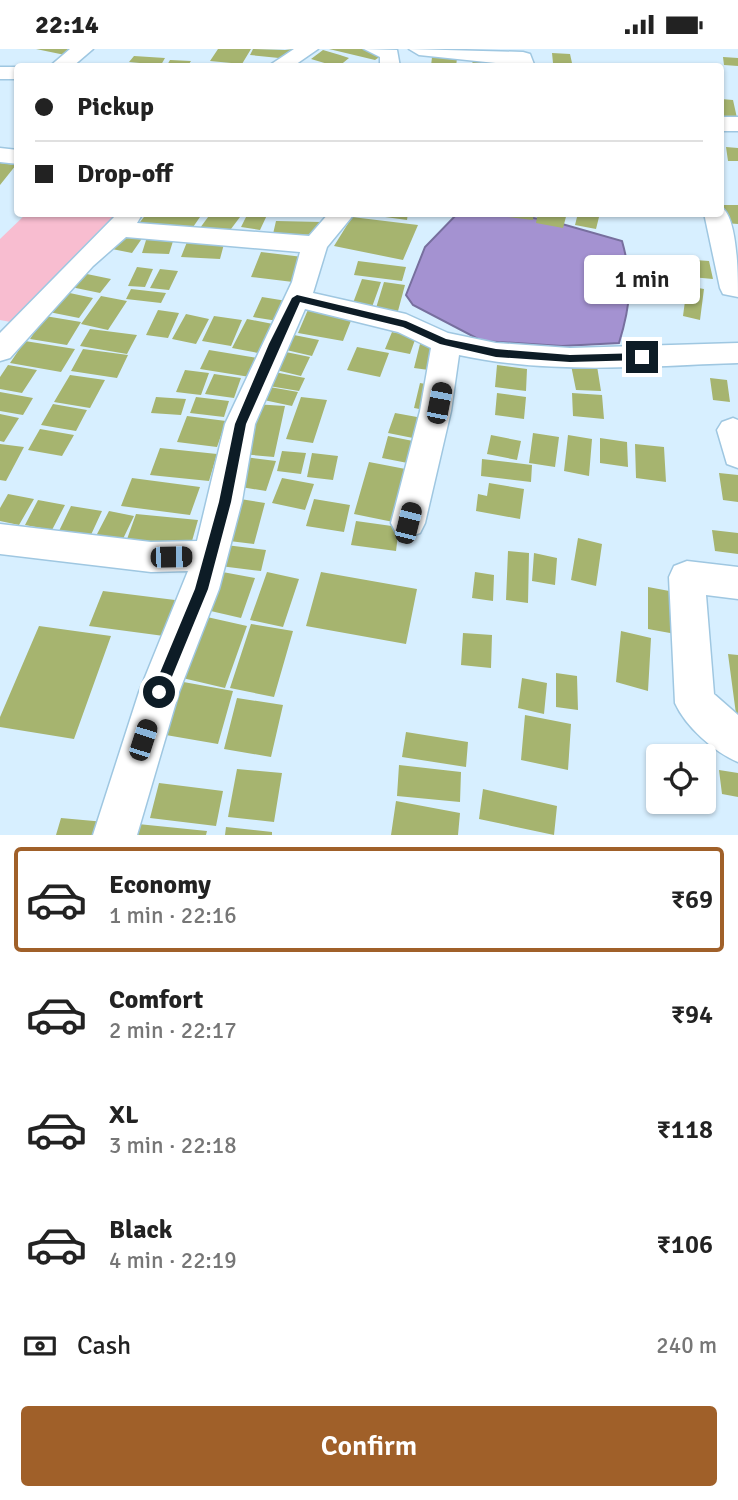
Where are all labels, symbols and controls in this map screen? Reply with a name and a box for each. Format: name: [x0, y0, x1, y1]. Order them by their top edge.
text: 22:14: [35, 9, 99, 41]
text: Pickup: [77, 91, 154, 123]
text: Drop-off: [77, 158, 173, 190]
callout: 1 min: [584, 255, 700, 305]
text: 1 min: [614, 265, 670, 294]
route end: [626, 341, 658, 373]
car: [425, 380, 454, 426]
car: [393, 500, 424, 546]
car: [150, 546, 193, 568]
route start: [143, 676, 175, 708]
car: [127, 717, 160, 763]
map controls: [646, 744, 716, 814]
button: locate: [646, 744, 716, 814]
icon: car: [25, 868, 88, 931]
text: Economy: [109, 869, 211, 901]
text: ₹69: [671, 884, 713, 916]
text: 1 min · 22:16: [109, 901, 237, 930]
icon: car: [25, 983, 88, 1046]
text: Comfort: [109, 984, 203, 1016]
text: ₹94: [671, 999, 713, 1031]
text: 2 min · 22:17: [109, 1016, 237, 1045]
icon: car: [25, 1098, 88, 1161]
text: XL: [109, 1099, 139, 1131]
text: ₹118: [657, 1114, 713, 1146]
text: 3 min · 22:18: [109, 1131, 237, 1160]
icon: car: [25, 1213, 88, 1276]
text: Black: [109, 1214, 172, 1246]
text: ₹106: [657, 1229, 713, 1261]
text: 4 min · 22:19: [109, 1246, 237, 1275]
icon: cash: [21, 1327, 59, 1365]
text: Cash: [77, 1330, 131, 1362]
text: 240 m: [656, 1331, 717, 1360]
button: Confirm: [21, 1406, 717, 1486]

